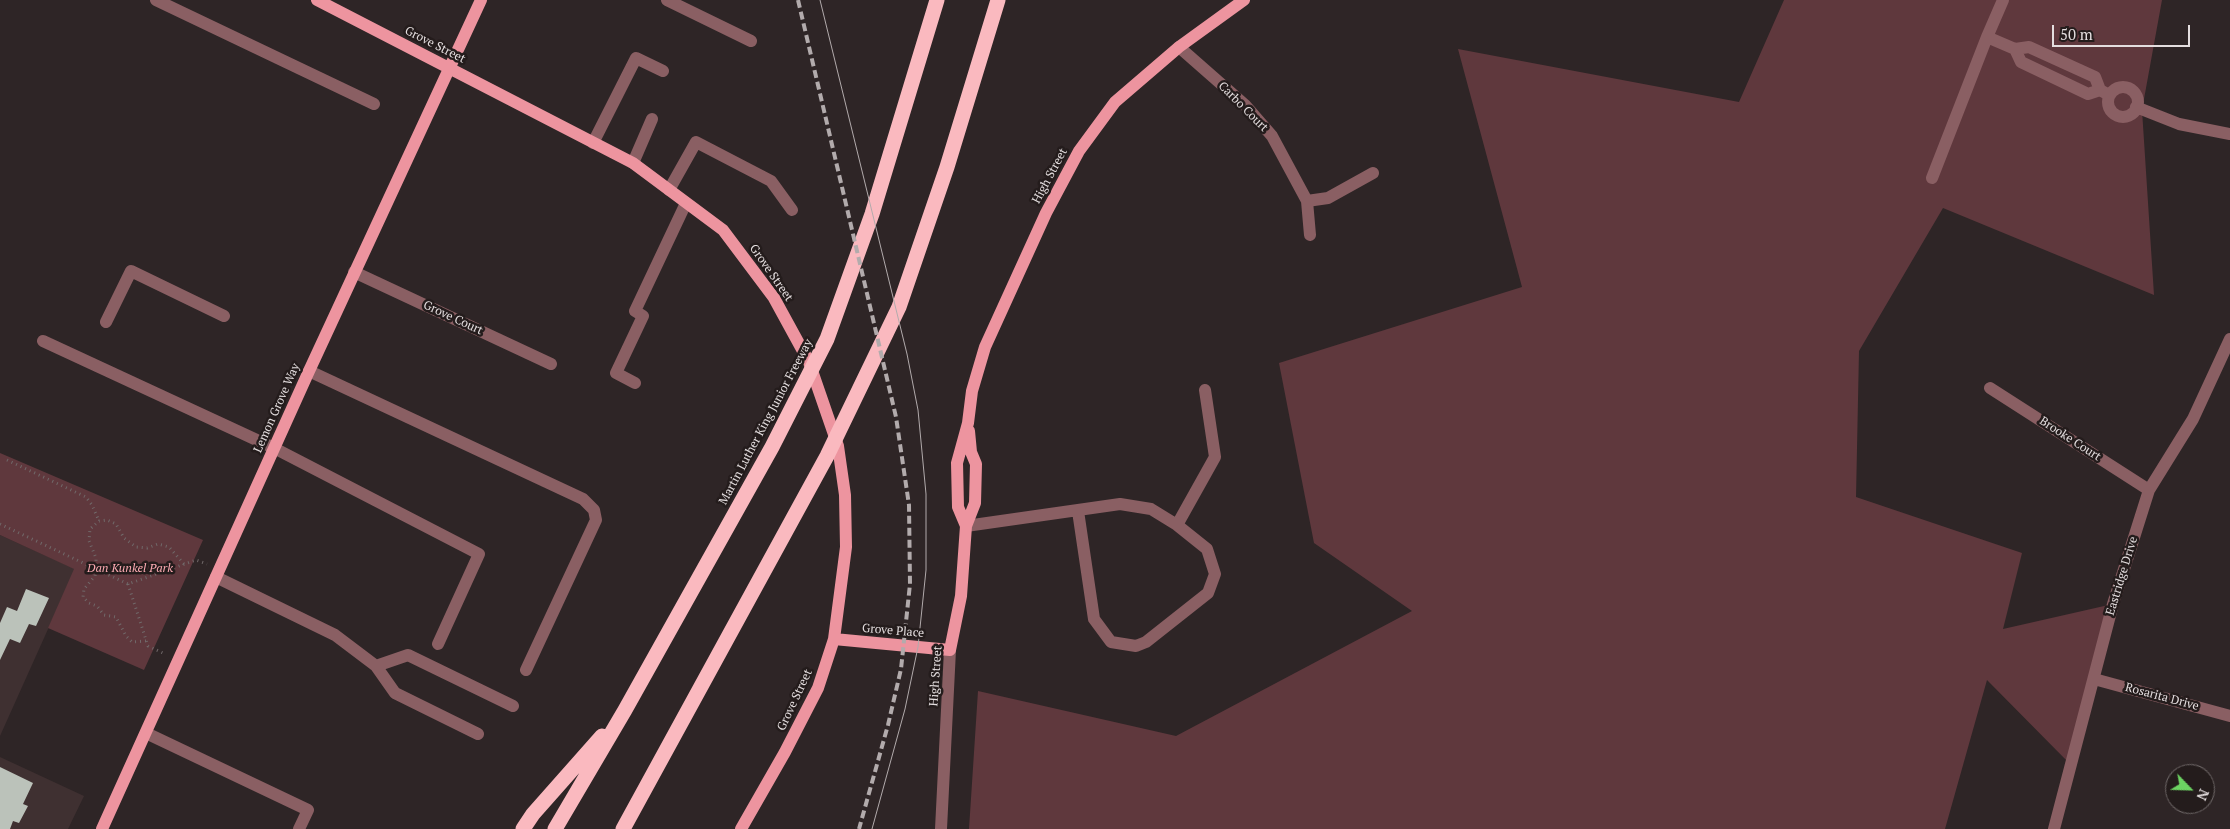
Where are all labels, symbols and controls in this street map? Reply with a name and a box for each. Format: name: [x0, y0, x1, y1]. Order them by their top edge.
scale bar: [2055, 15, 2192, 47]
street label: Grove Street: [402, 24, 468, 66]
text: 50 m: [2060, 24, 2093, 44]
street label: Carbo Court: [1215, 79, 1271, 135]
street label: High Street: [1029, 146, 1071, 206]
street label: Grove Street: [746, 242, 796, 304]
street label: Grove Court: [421, 298, 485, 338]
street label: Martin Luther King Junior Freeway: [716, 337, 816, 507]
street label: Lemon Grove Way: [251, 361, 303, 455]
street label: Brooke Court: [2037, 414, 2103, 464]
street label: Eastridge Drive: [2103, 535, 2141, 617]
park label: Dan Kunkel Park: [87, 562, 173, 576]
street label: Grove Place: [861, 621, 925, 641]
street label: High Street: [927, 645, 945, 707]
street label: Grove Street: [775, 667, 815, 733]
street label: Rosarita Drive: [2124, 680, 2200, 714]
north arrow: [2165, 764, 2215, 814]
text: N: [2192, 786, 2214, 804]

